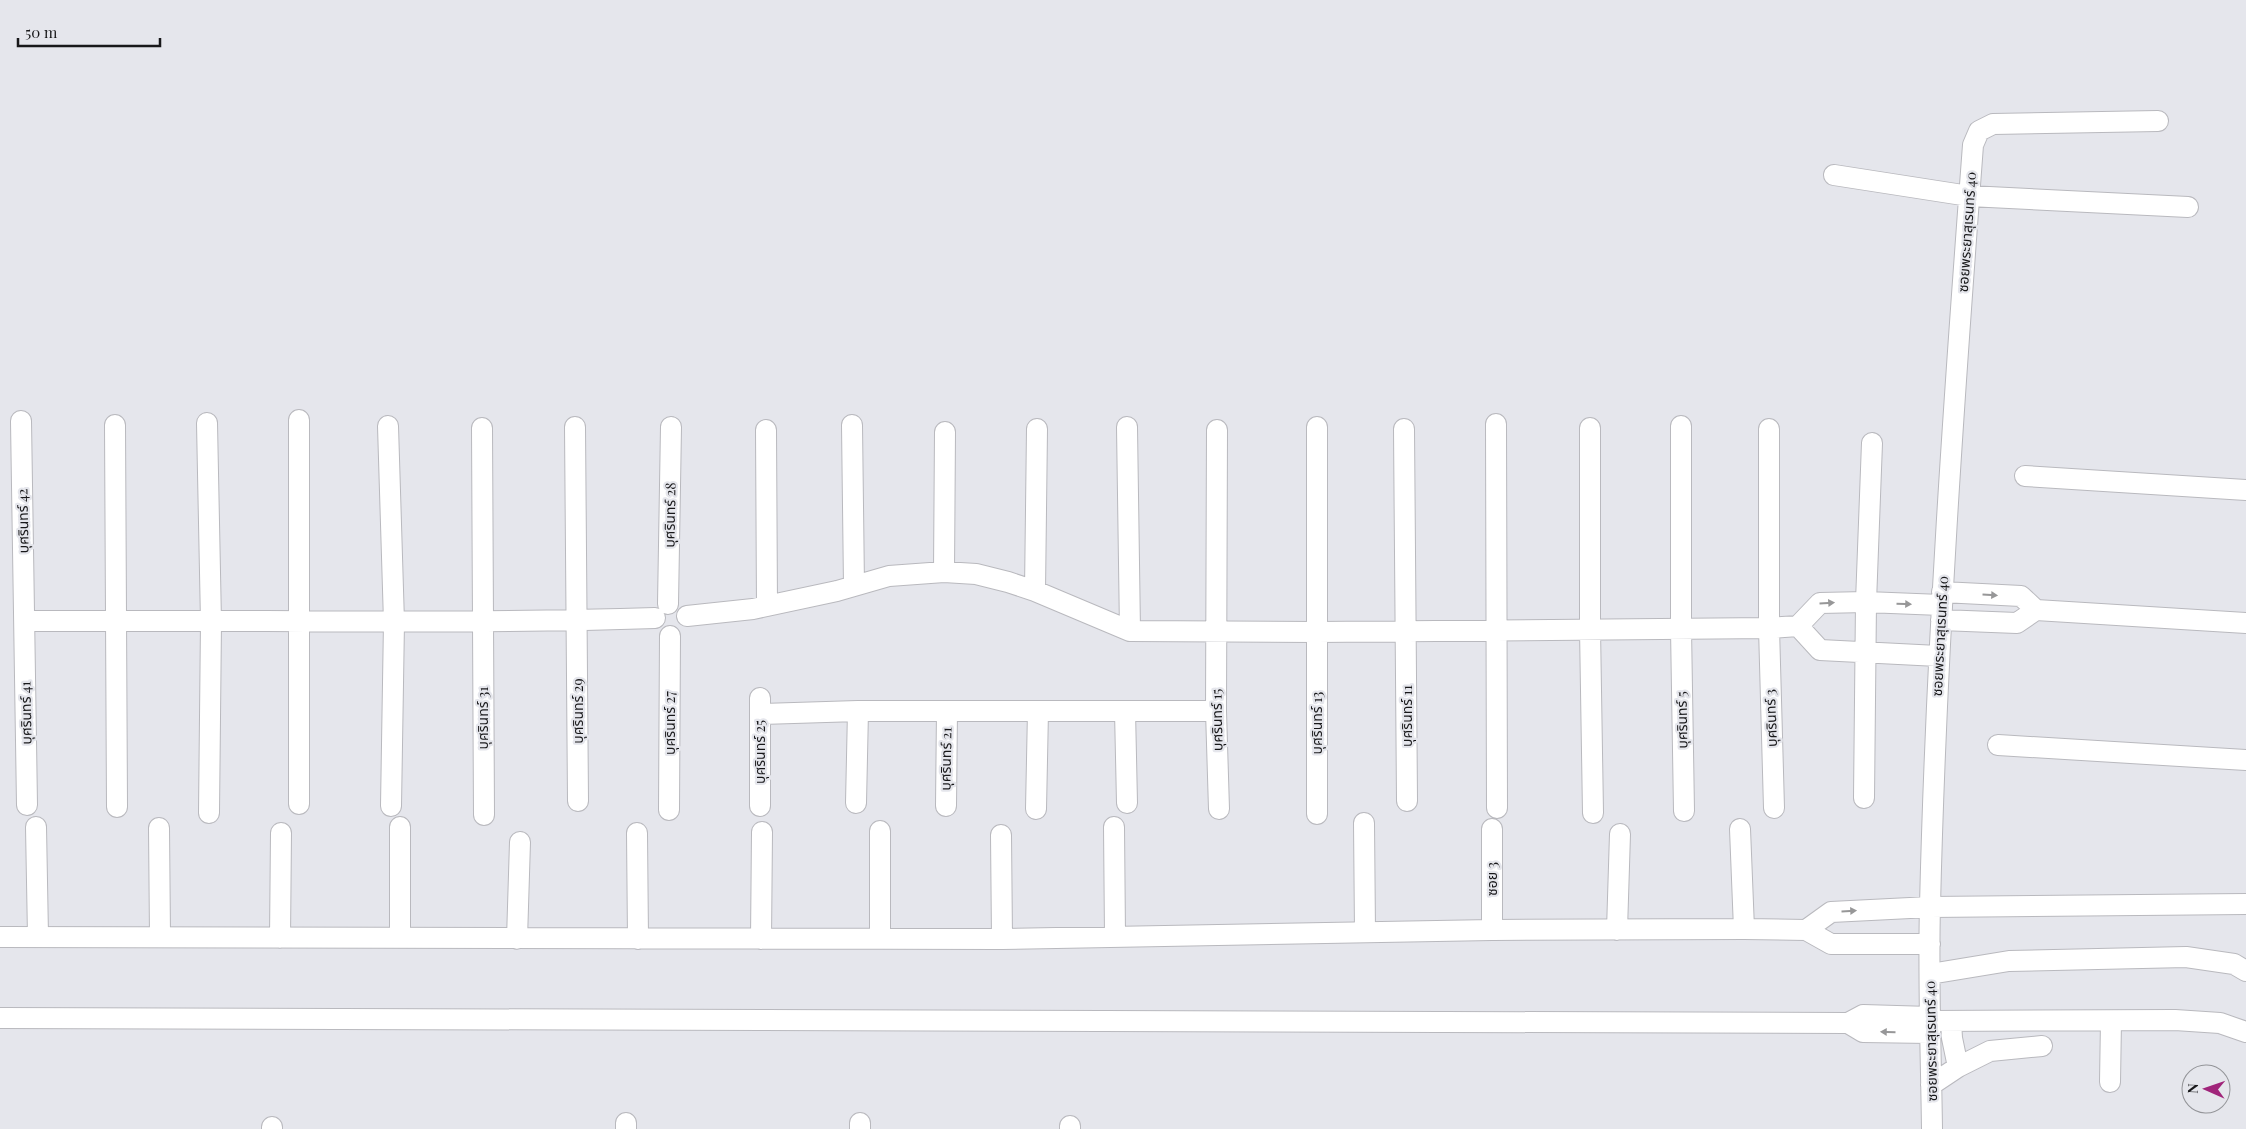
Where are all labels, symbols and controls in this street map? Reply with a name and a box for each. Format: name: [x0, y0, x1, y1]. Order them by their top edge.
scale bar: [18, 15, 160, 47]
text: 50 m: [25, 22, 58, 42]
street label: ซอยพระยาสุเรนทร์ 40: [1953, 171, 1980, 293]
street label: บุศรินทร์ 28: [659, 482, 680, 548]
street label: บุศรินทร์ 42: [12, 488, 33, 554]
street label: ซอยพระยาสุเรนทร์ 40: [1927, 575, 1952, 697]
one-way arrow: [1983, 591, 1999, 599]
one-way arrow: [1820, 599, 1836, 607]
one-way arrow: [1896, 600, 1912, 608]
street label: บุศรินทร์ 29: [568, 678, 587, 744]
street label: บุศรินทร์ 41: [15, 681, 36, 745]
street label: บุศรินทร์ 11: [1397, 685, 1416, 747]
street label: บุศรินทร์ 31: [473, 687, 492, 750]
street label: บุศรินทร์ 15: [1206, 688, 1227, 751]
street label: บุศรินทร์ 3: [1760, 689, 1781, 747]
street label: บุศรินทร์ 27: [660, 691, 679, 755]
street label: บุศรินทร์ 5: [1671, 691, 1691, 749]
street label: บุศรินทร์ 13: [1307, 692, 1326, 754]
street label: บุศรินทร์ 25: [750, 720, 769, 784]
street label: บุศรินทร์ 21: [935, 727, 956, 791]
street label: ซอย 3: [1482, 862, 1501, 896]
one-way arrow: [1841, 907, 1857, 915]
street label: ซอยพระยาสุเรนทร์ 40: [1920, 981, 1941, 1102]
one-way arrow: [1880, 1028, 1896, 1036]
north arrow: [2181, 1064, 2231, 1114]
text: N: [2183, 1083, 2202, 1094]

